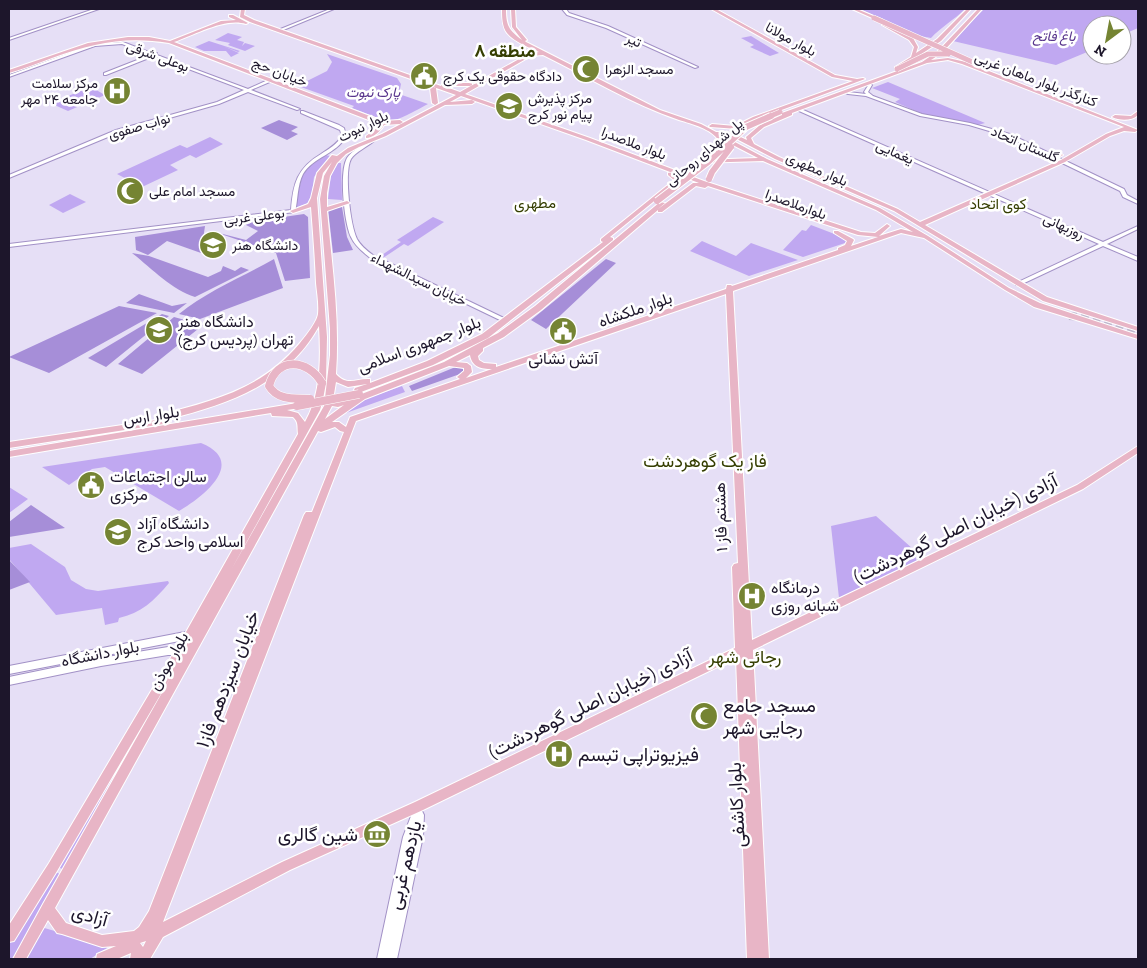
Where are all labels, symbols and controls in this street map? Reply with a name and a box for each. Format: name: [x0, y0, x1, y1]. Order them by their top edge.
north arrow: [1082, 15, 1132, 65]
street label: بلوار مولانا: [762, 19, 819, 60]
park label: باغ فاتح: [1033, 28, 1076, 46]
street label: تیر: [623, 29, 644, 51]
street label: بوعلی شرقی: [124, 37, 191, 76]
district label: منطقه ۸: [475, 40, 536, 62]
text: N: [1091, 40, 1109, 61]
street label: کنارگذر بلوار ماهان غربی: [972, 48, 1099, 111]
street label: خیابان حج: [249, 54, 310, 93]
mosque icon: مسجد الزهرا: [571, 54, 601, 84]
public building icon: دادگاه حقوقی یک کرج: [409, 61, 439, 91]
place label: مسجد الزهرا: [605, 61, 673, 78]
place label: دادگاه حقوقی یک کرج: [443, 68, 562, 87]
place label: مرکز سلامت جامعه ۲۴ مهر: [20, 75, 98, 108]
hospital icon: مرکز سلامت جامعه ۲۴ مهر: [102, 76, 132, 106]
park label: پارک نبوت: [346, 84, 401, 102]
place label: مرکز پذیرش پیام نور کرج: [528, 90, 592, 125]
school or university icon: مرکز پذیرش پیام نور کرج: [494, 91, 524, 121]
street label: بلوار نبوت: [336, 107, 391, 146]
street label: نواب صفوی: [106, 110, 172, 143]
street label: پل شهدای روحانی: [662, 115, 747, 191]
street label: بلوار ملاصدرا: [599, 123, 669, 164]
street label: گلستان اتحاد: [989, 123, 1061, 166]
street label: یغمایی: [873, 137, 916, 168]
street label: بلوار مطهری: [783, 149, 850, 190]
mosque icon: مسجد امام علی: [115, 176, 145, 206]
place label: مسجد امام علی: [149, 183, 235, 200]
street label: بلوارملاصدرا: [763, 186, 829, 223]
district label: مطهری: [514, 194, 556, 213]
district label: کوی اتحاد: [970, 195, 1027, 214]
street label: بوعلی غربی: [223, 204, 285, 229]
street label: روزبهانی: [1041, 210, 1087, 243]
school or university icon: دانشگاه هنر: [198, 230, 228, 260]
place label: دانشگاه هنر: [231, 237, 298, 254]
street label: خیابان سیدالشهداء: [368, 249, 469, 310]
street label: بلوار ملکشاه: [596, 288, 675, 332]
place label: دانشگاه هنر تهران (پردیس کرج): [177, 312, 294, 351]
street label: بلوار جمهوری اسلامی: [355, 312, 484, 378]
school or university icon: دانشگاه هنر تهران (پردیس کرج): [144, 315, 174, 345]
public building icon: آتش نشانی: [548, 316, 578, 346]
place label: آتش نشانی: [528, 349, 599, 369]
street label: بلوار ارس: [122, 402, 181, 430]
district label: فاز یک گوهردشت: [643, 450, 767, 472]
place label: سالن اجتماعات مرکزی: [110, 467, 207, 505]
street label: آزادی (خیابان اصلی گوهردشت): [849, 468, 1062, 588]
public building icon: سالن اجتماعات مرکزی: [76, 470, 106, 500]
street label: هشتم فاز ۱: [710, 482, 732, 552]
place label: دانشگاه آزاد اسلامی واحد کرج: [137, 514, 244, 553]
school or university icon: دانشگاه آزاد اسلامی واحد کرج: [103, 517, 133, 547]
place label: درمانگاه شبانه روزی: [771, 578, 839, 616]
hospital icon: درمانگاه شبانه روزی: [737, 581, 767, 611]
street label: خیابان سیزدهم فاز۱: [191, 607, 265, 751]
street label: بلوار موذن: [145, 629, 193, 694]
street label: بلوار دانشگاه: [60, 637, 141, 671]
street label: آزادی (خیابان اصلی گوهردشت): [484, 643, 697, 763]
district label: رجائی شهر: [708, 646, 781, 668]
place label: مسجد جامع رجایی شهر: [722, 694, 816, 739]
mosque icon: مسجد جامع رجایی شهر: [689, 701, 719, 731]
hospital icon: فیزیوتراپی تبسم: [544, 739, 574, 769]
place label: فیزیوتراپی تبسم: [578, 743, 699, 768]
street label: بلوار کاشفی: [723, 762, 750, 848]
street label: یازدهم غربی: [382, 818, 428, 912]
museum icon: شین گالری: [362, 819, 392, 849]
place label: شین گالری: [278, 823, 358, 846]
street label: آزادی: [69, 899, 112, 932]

